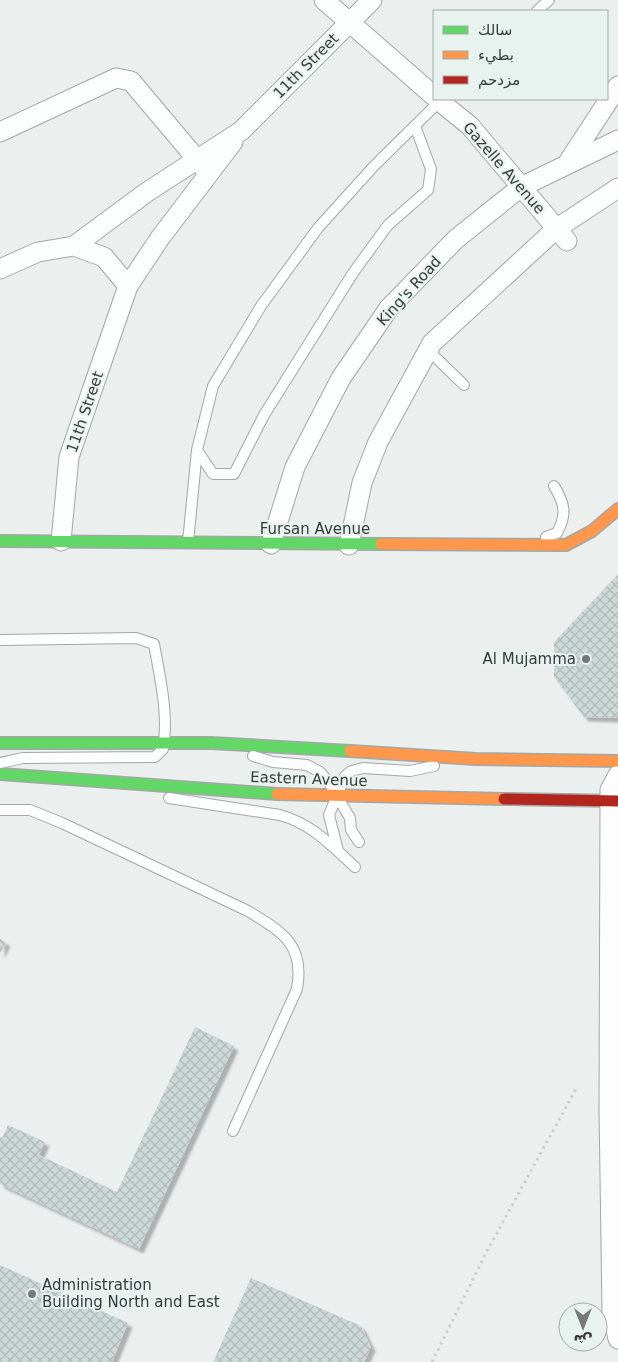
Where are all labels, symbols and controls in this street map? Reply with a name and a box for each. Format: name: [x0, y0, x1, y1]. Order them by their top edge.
legend: [433, 10, 608, 100]
text: سالك: [478, 21, 512, 39]
street label: 11th Street: [270, 30, 342, 102]
text: بطيء: [478, 46, 514, 65]
text: مزدحم: [478, 71, 520, 89]
street label: Gazelle Avenue: [459, 118, 549, 218]
street label: King's Road: [373, 253, 445, 329]
street label: 11th Street: [63, 369, 107, 455]
street label: Fursan Avenue: [260, 520, 370, 538]
place label: Al Mujamma: [483, 650, 576, 668]
marker: Al Mujamma: [580, 653, 592, 665]
street label: Eastern Avenue: [250, 768, 368, 790]
place label: Administration Building North and East: [42, 1276, 220, 1311]
marker: Administration Building North and East: [26, 1288, 38, 1300]
north arrow: [558, 1302, 608, 1352]
text: ش: [573, 1332, 593, 1348]

